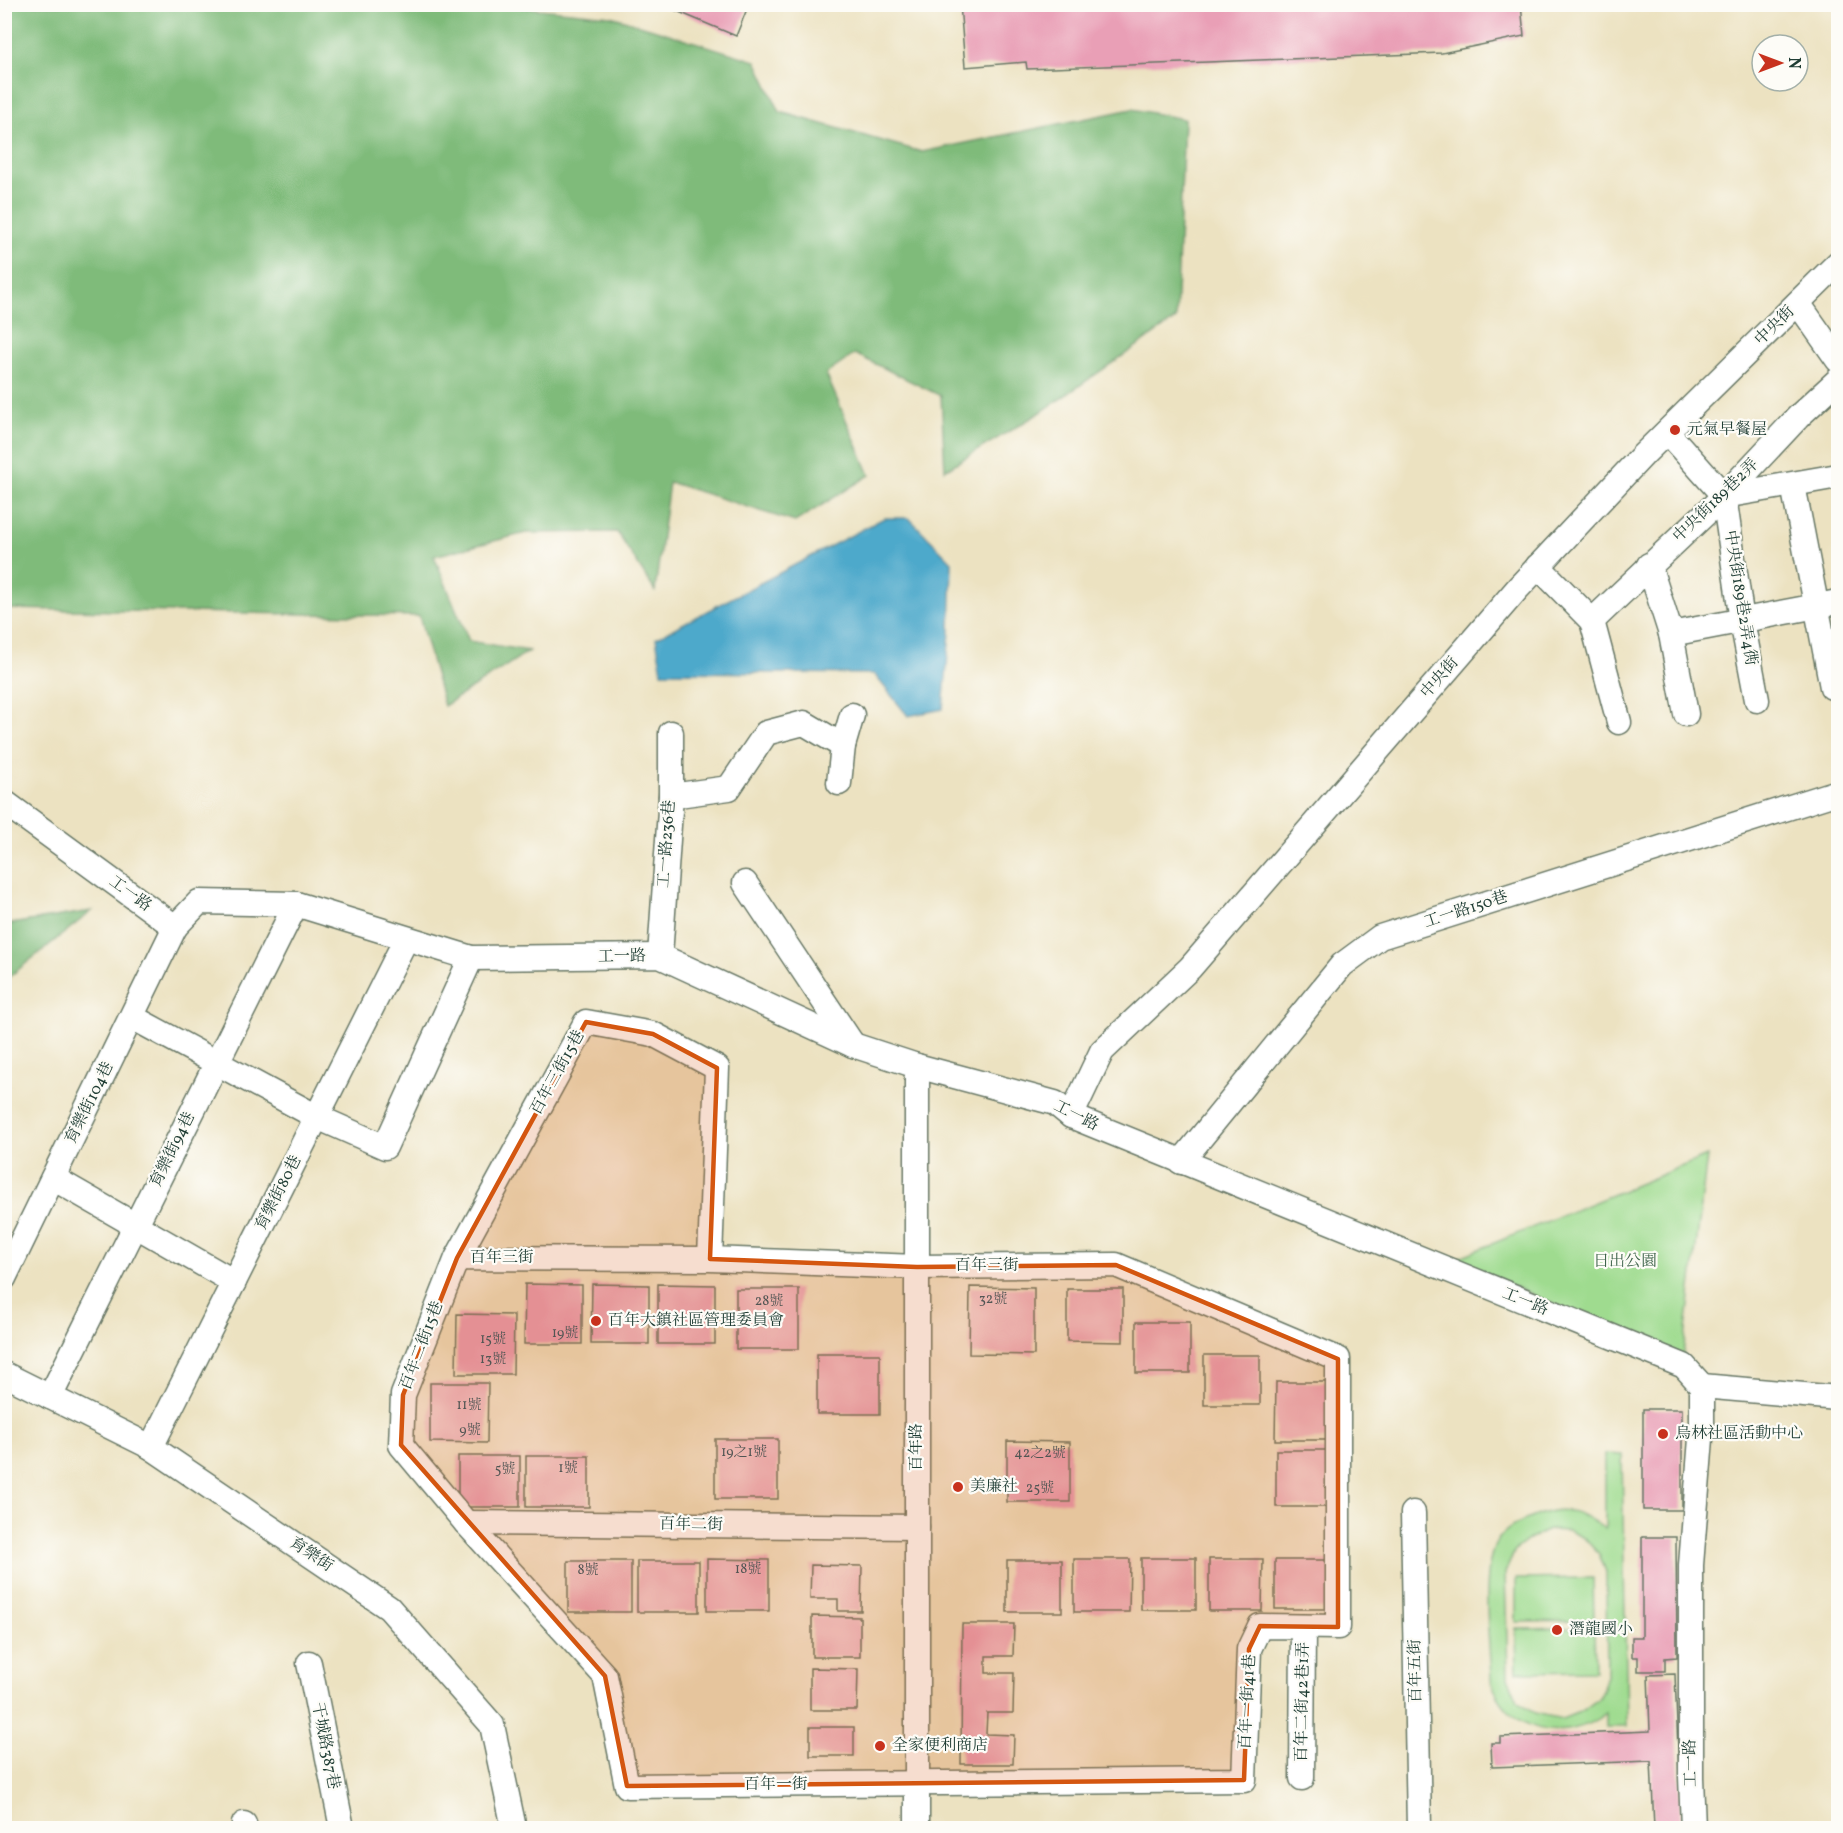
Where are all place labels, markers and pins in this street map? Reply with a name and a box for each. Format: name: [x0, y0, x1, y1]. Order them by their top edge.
place label: 元氣早餐屋: [1687, 419, 1767, 441]
marker: 元氣早餐屋: [1668, 423, 1682, 437]
place label: 百年大鎮社區管理委員會: [608, 1310, 784, 1332]
marker: 百年大鎮社區管理委員會: [589, 1314, 603, 1328]
place label: 烏林社區活動中心: [1675, 1423, 1803, 1445]
marker: 烏林社區活動中心: [1656, 1427, 1670, 1441]
place label: 美廉社: [970, 1476, 1018, 1498]
marker: 美廉社: [951, 1480, 965, 1494]
place label: 潛龍國小: [1569, 1619, 1633, 1641]
marker: 潛龍國小: [1550, 1623, 1564, 1637]
place label: 全家便利商店: [892, 1735, 988, 1757]
marker: 全家便利商店: [873, 1739, 887, 1753]

